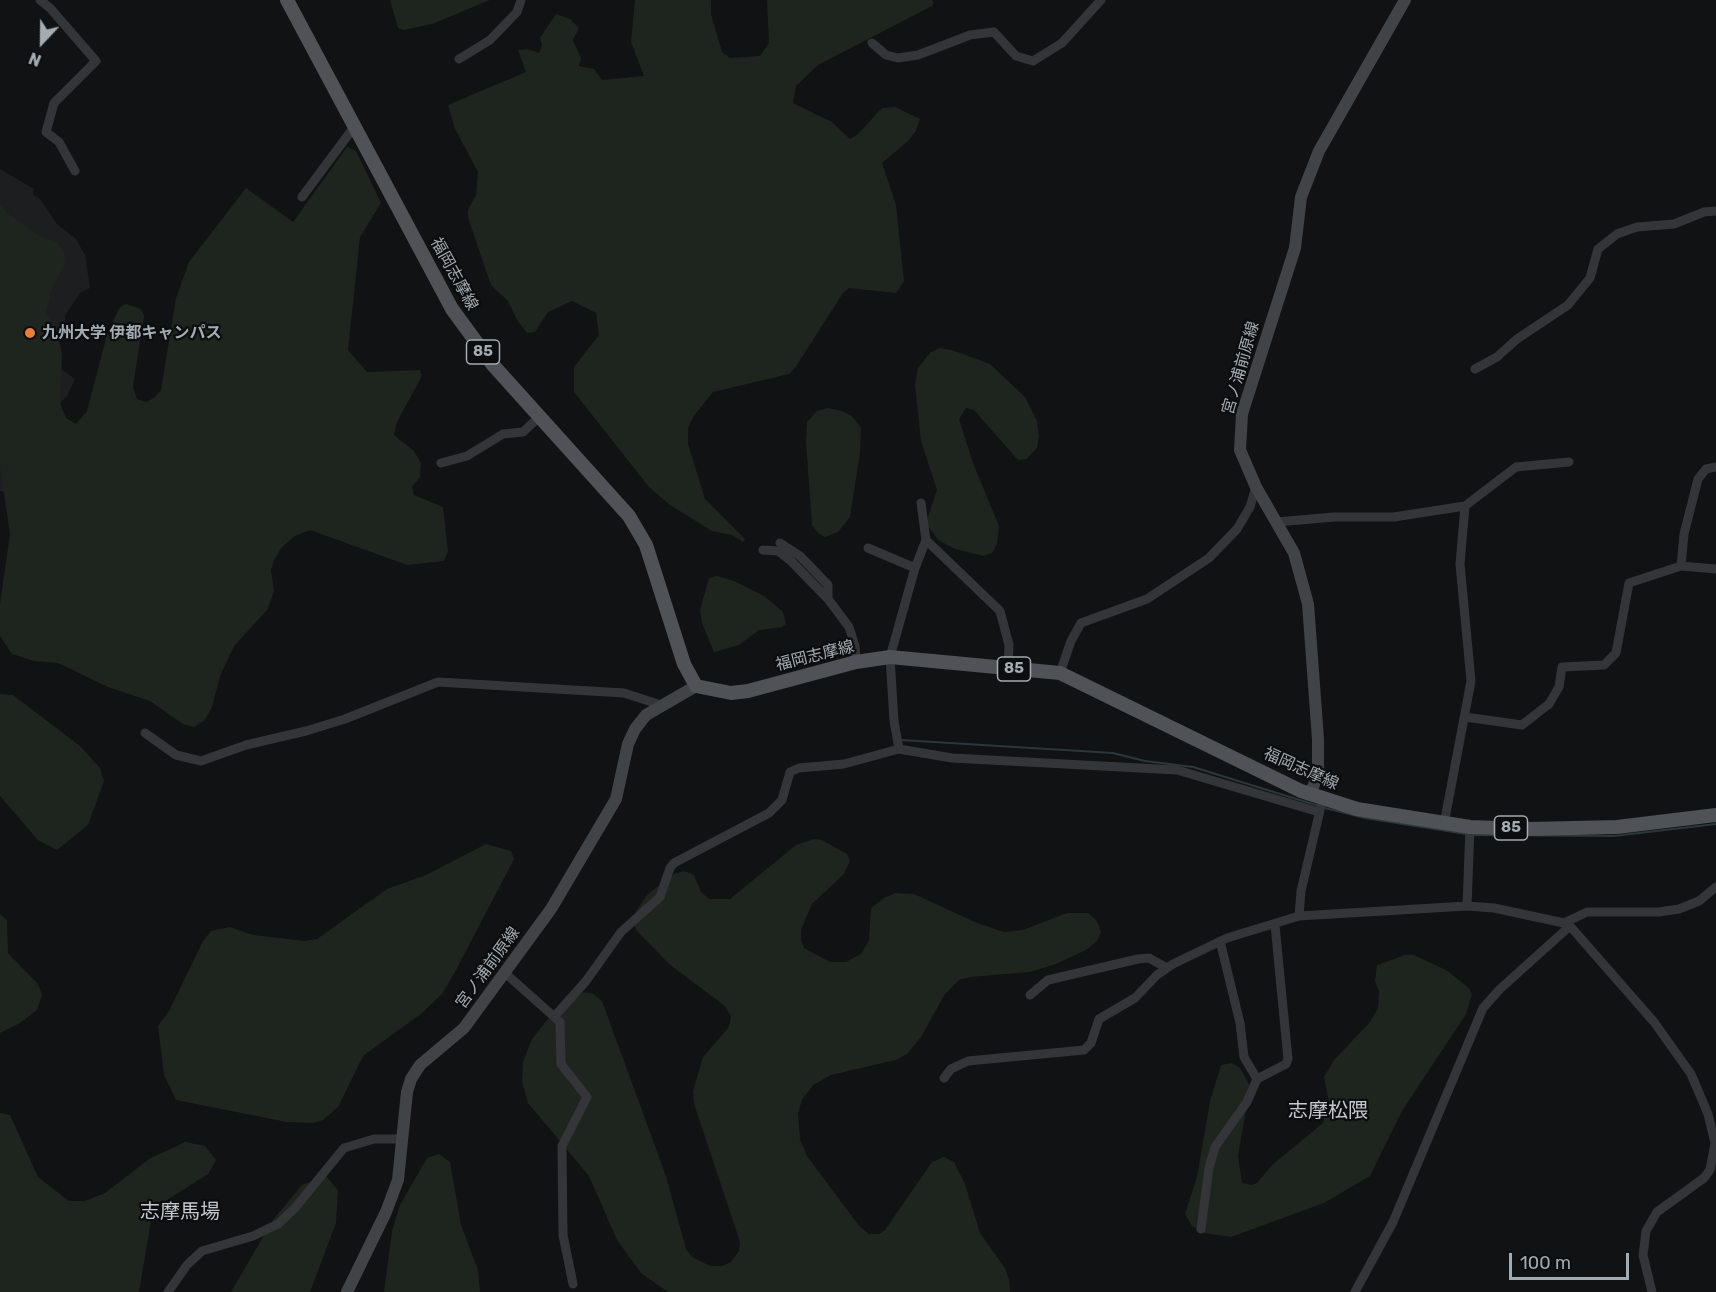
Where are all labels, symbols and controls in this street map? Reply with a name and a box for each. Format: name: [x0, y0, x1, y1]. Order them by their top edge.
north arrow: [12, 12, 72, 72]
text: N: [26, 48, 44, 70]
street label: 福岡志摩線: [426, 234, 482, 314]
street label: 宮ノ浦前原線: [1219, 319, 1263, 417]
place label: 九州大学 伊都キャンパス: [42, 323, 221, 343]
marker: 九州大学 伊都キャンパス: [23, 326, 37, 340]
road number: 85: [466, 340, 500, 364]
street label: 福岡志摩線: [774, 637, 856, 675]
road number: 85: [998, 657, 1030, 681]
street label: 福岡志摩線: [1261, 744, 1341, 794]
road number: 85: [1494, 816, 1528, 840]
street label: 宮ノ浦前原線: [452, 924, 524, 1012]
district label: 志摩松隈: [1288, 1099, 1368, 1123]
district label: 志摩馬場: [140, 1200, 220, 1224]
scale bar: [1512, 1241, 1632, 1279]
text: 100 m: [1520, 1252, 1571, 1274]

